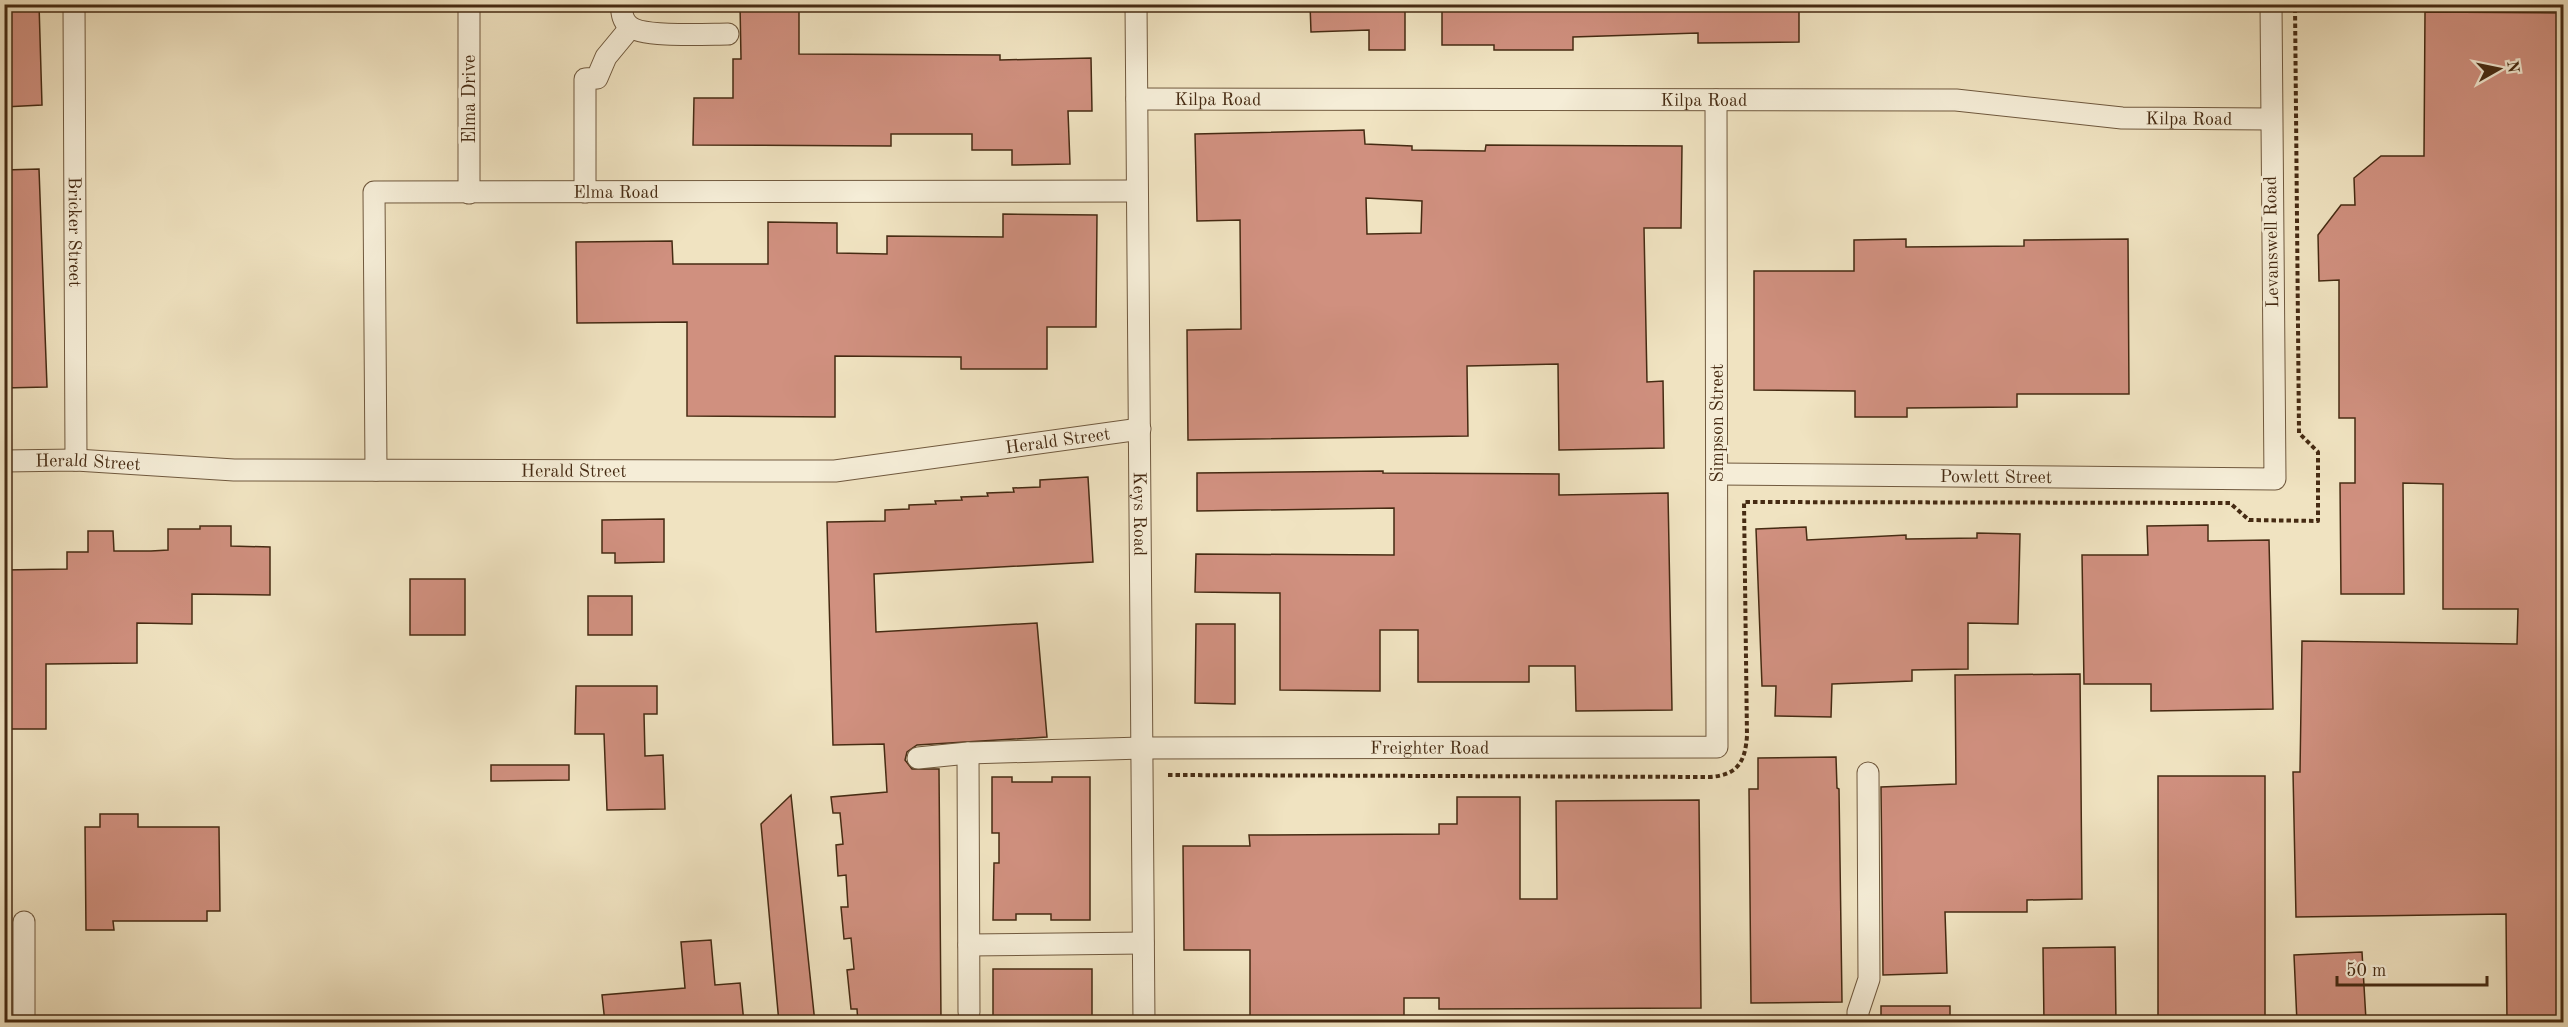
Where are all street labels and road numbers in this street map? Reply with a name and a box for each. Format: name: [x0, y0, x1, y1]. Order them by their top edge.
street label: Elma Drive: [461, 55, 479, 143]
street label: Kilpa Road: [1175, 91, 1261, 109]
street label: Kilpa Road: [1661, 92, 1747, 110]
street label: Kilpa Road: [2146, 110, 2232, 129]
street label: Levanswell Road: [2262, 176, 2282, 308]
street label: Bricker Street: [65, 177, 83, 287]
street label: Elma Road: [573, 184, 659, 202]
street label: Simpson Street: [1709, 364, 1727, 482]
street label: Herald Street: [1004, 425, 1111, 457]
street label: Herald Street: [35, 452, 141, 474]
street label: Herald Street: [521, 462, 627, 481]
street label: Powlett Street: [1940, 468, 2052, 487]
street label: Keys Road: [1130, 472, 1148, 556]
street label: Freighter Road: [1370, 739, 1489, 758]

